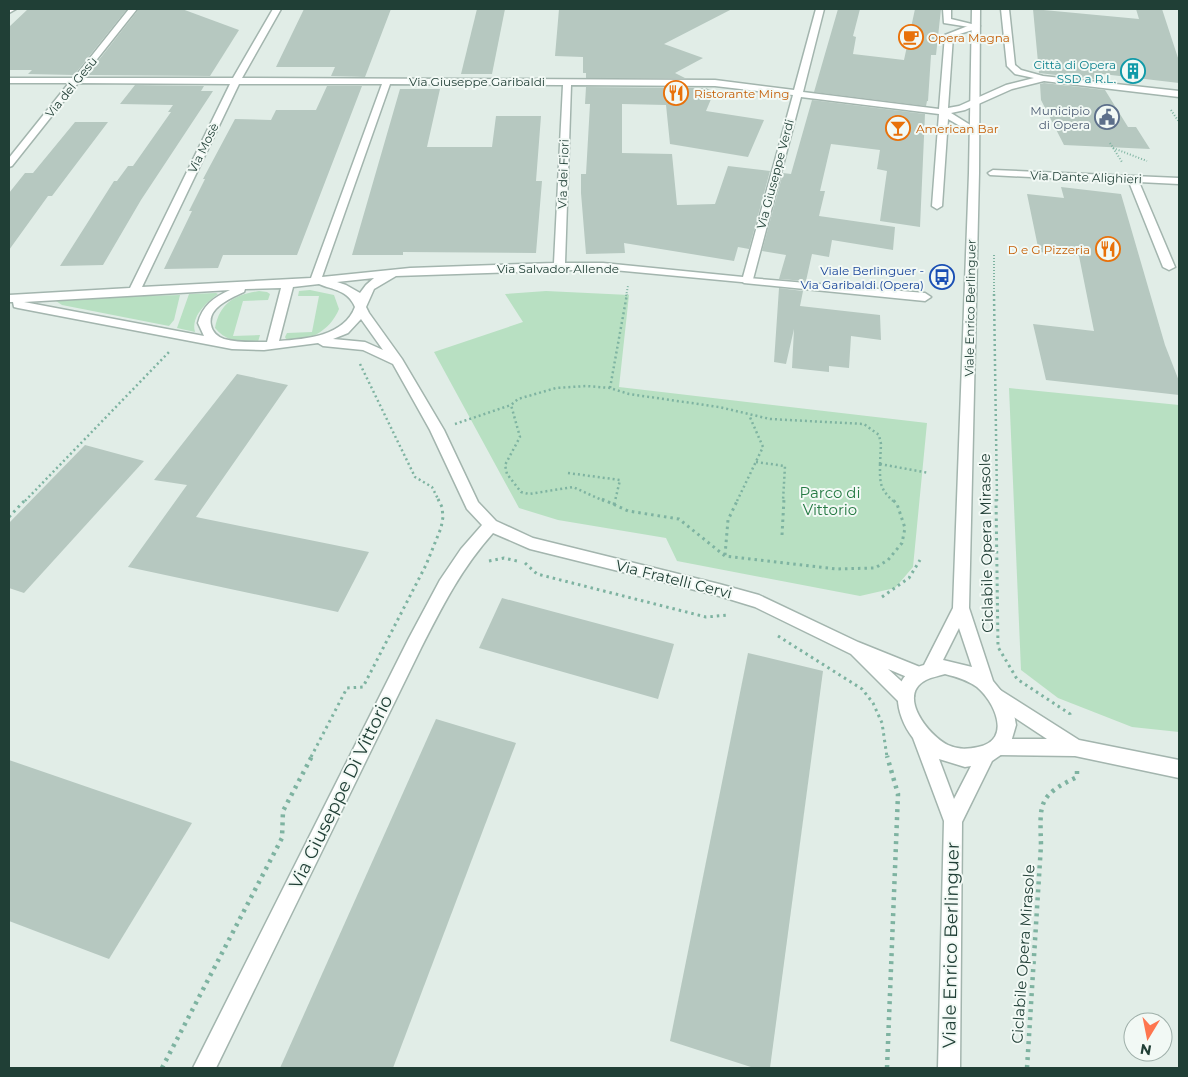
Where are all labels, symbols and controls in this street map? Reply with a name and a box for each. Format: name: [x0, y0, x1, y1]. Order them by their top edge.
cafe icon: Opera Magna: [898, 24, 924, 50]
place label: Opera Magna: [928, 30, 1010, 45]
street label: Via del Gesù: [42, 54, 100, 120]
place label: Città di Opera SSD a R.L.: [1033, 57, 1116, 86]
building icon: Città di Opera SSD a R.L.: [1120, 58, 1146, 84]
street label: Via Giuseppe Garibaldi: [409, 74, 545, 89]
restaurant icon: Ristorante Ming: [663, 80, 689, 106]
place label: Ristorante Ming: [694, 86, 790, 101]
place label: Municipio di Opera: [1030, 103, 1090, 132]
public building icon: Municipio di Opera: [1094, 104, 1120, 130]
bar icon: American Bar: [885, 115, 911, 141]
street label: Via Giuseppe Verdi: [753, 118, 797, 230]
street label: Via Mosè: [184, 121, 222, 175]
place label: American Bar: [916, 121, 999, 136]
street label: Via dei Fiori: [554, 139, 572, 209]
street label: Via Dante Alighieri: [1030, 168, 1142, 186]
restaurant icon: D e G Pizzeria: [1095, 236, 1121, 262]
street label: Viale Enrico Berlinguer: [961, 239, 979, 377]
place label: D e G Pizzeria: [1008, 242, 1090, 257]
street label: Via Salvador Allende: [497, 261, 619, 276]
place label: Viale Berlinguer - Via Garibaldi (Opera): [800, 263, 924, 292]
bus stop icon: Viale Berlinguer - Via Garibaldi (Opera): [929, 264, 955, 290]
street label: Ciclabile Opera Mirasole: [975, 453, 997, 633]
park label: Parco di Vittorio: [799, 483, 861, 519]
street label: Via Fratelli Cervi: [614, 555, 734, 603]
street label: Via Giuseppe Di Vittorio: [284, 692, 398, 892]
street label: Viale Enrico Berlinguer: [938, 842, 964, 1048]
street label: Ciclabile Opera Mirasole: [1007, 864, 1039, 1044]
north arrow: [1123, 1012, 1173, 1062]
text: N: [1139, 1040, 1153, 1060]

